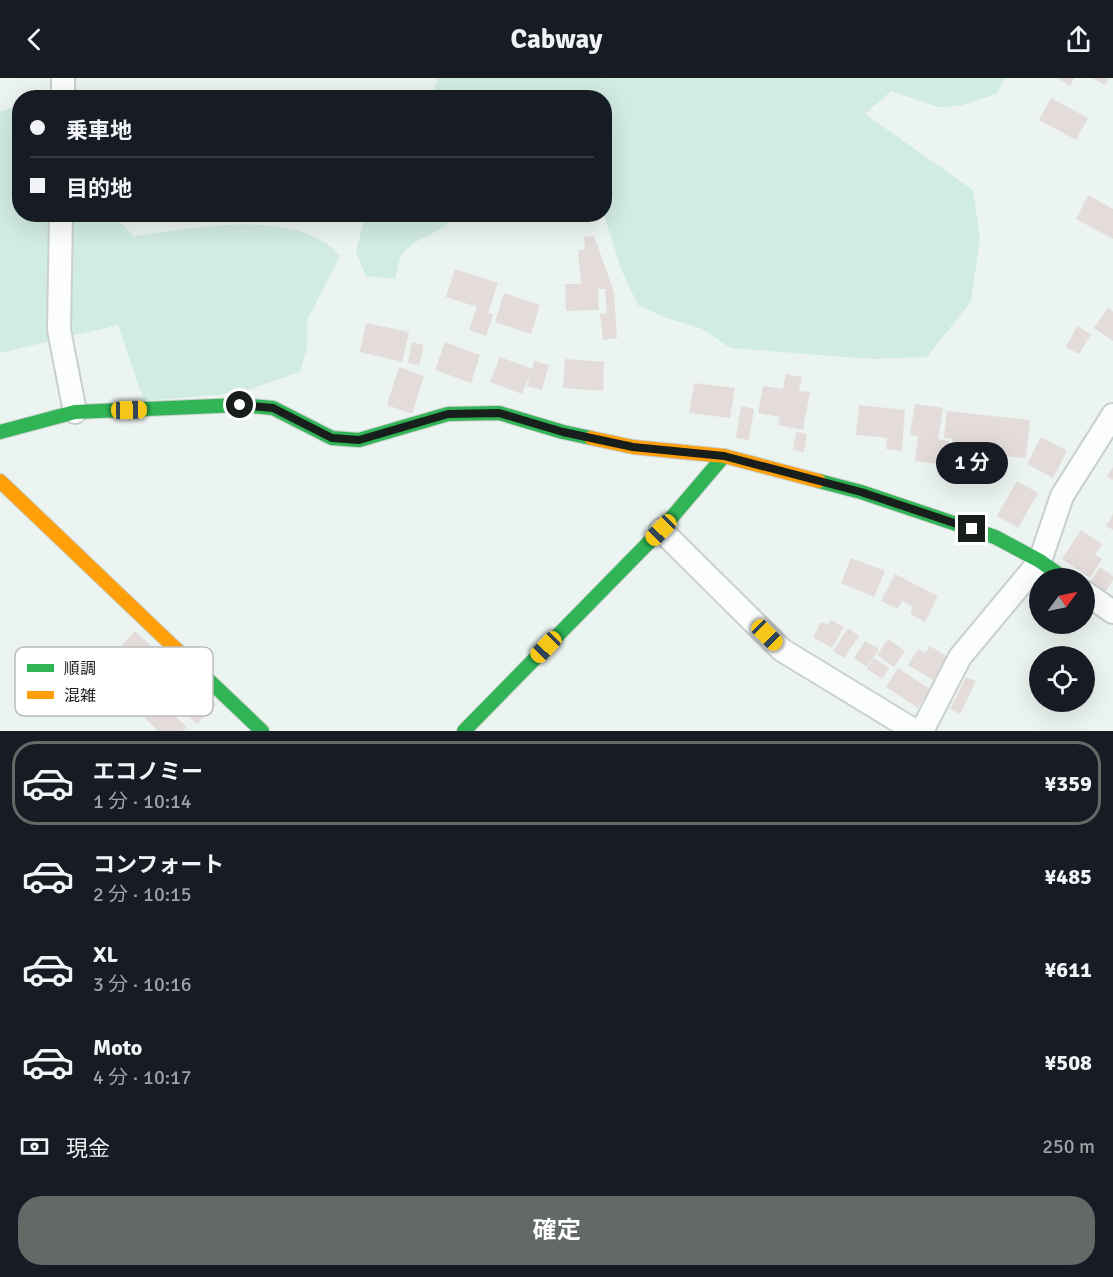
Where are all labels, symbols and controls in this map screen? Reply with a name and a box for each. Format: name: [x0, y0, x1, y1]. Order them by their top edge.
icon: back: [18, 23, 51, 56]
text: Cabway: [511, 23, 602, 56]
icon: share: [1062, 23, 1095, 56]
text: 乗車地: [66, 117, 132, 144]
text: 目的地: [66, 175, 132, 202]
route start: [226, 391, 253, 418]
car: [111, 401, 147, 419]
callout: 1 分: [936, 442, 1008, 484]
text: 1 分: [954, 450, 990, 475]
car: [642, 511, 680, 549]
route end: [958, 515, 985, 542]
north arrow: [1029, 568, 1095, 634]
map controls: [1029, 568, 1095, 712]
car: [748, 616, 786, 654]
car: [527, 628, 565, 666]
button: locate: [1029, 646, 1095, 712]
legend: [15, 647, 213, 716]
text: 順調: [64, 659, 96, 679]
text: 混雑: [64, 686, 96, 706]
icon: car: [21, 756, 75, 810]
text: エコノミー: [93, 758, 203, 785]
text: ¥359: [1044, 770, 1092, 797]
text: 1 分 · 10:14: [93, 789, 192, 814]
icon: car: [21, 849, 75, 903]
text: コンフォート: [93, 851, 224, 878]
text: ¥485: [1044, 863, 1092, 890]
text: 2 分 · 10:15: [93, 882, 192, 907]
text: XL: [93, 941, 118, 968]
icon: car: [21, 942, 75, 996]
text: ¥611: [1044, 956, 1092, 983]
text: 3 分 · 10:16: [93, 972, 192, 997]
text: Moto: [93, 1034, 142, 1061]
icon: car: [21, 1035, 75, 1089]
text: ¥508: [1044, 1049, 1092, 1076]
text: 4 分 · 10:17: [93, 1065, 192, 1090]
icon: cash: [18, 1130, 51, 1163]
text: 250 m: [1042, 1134, 1095, 1159]
text: 現金: [66, 1135, 110, 1162]
button: 確定: [18, 1196, 1095, 1265]

